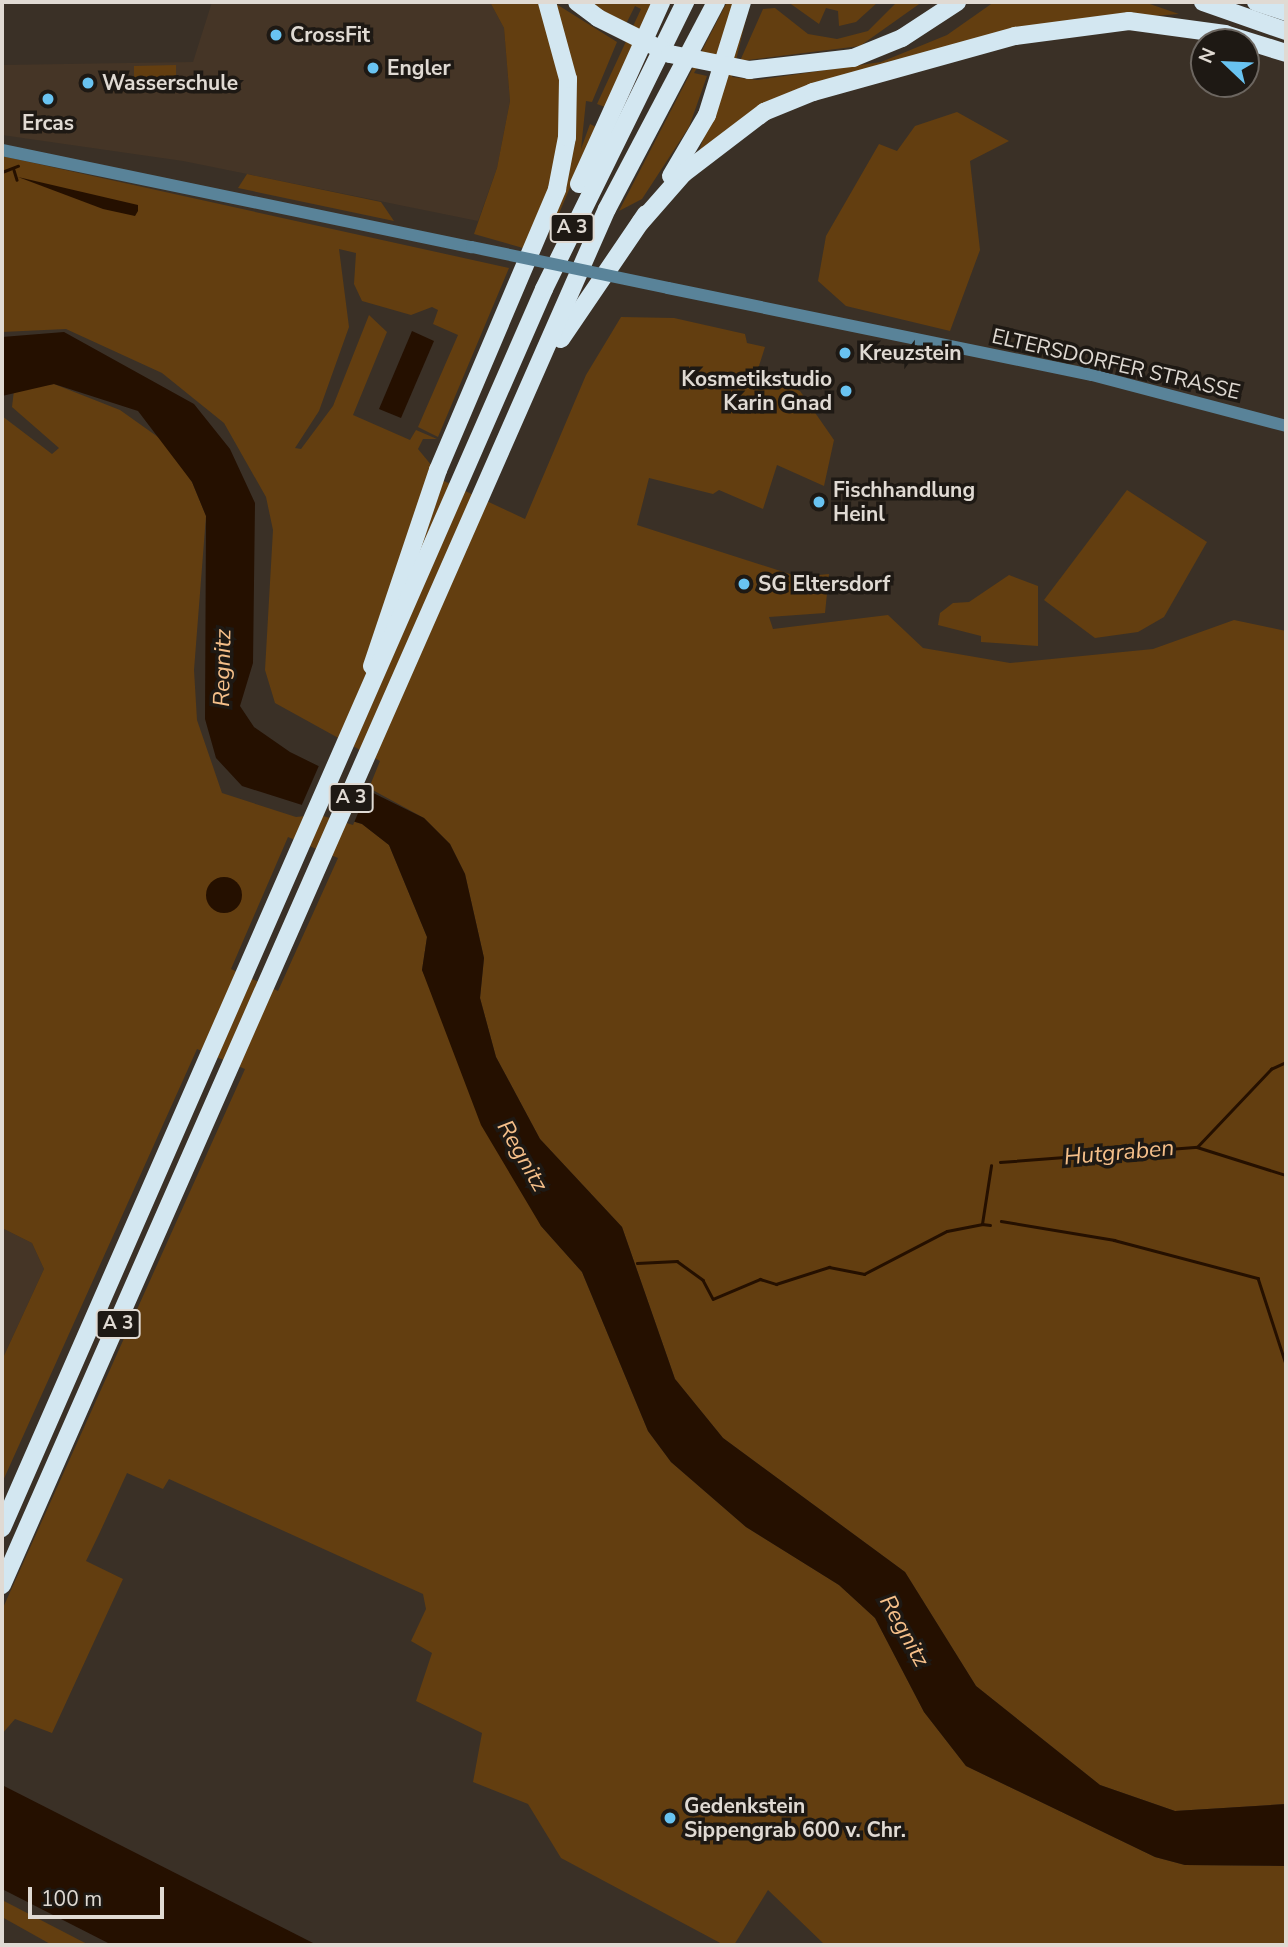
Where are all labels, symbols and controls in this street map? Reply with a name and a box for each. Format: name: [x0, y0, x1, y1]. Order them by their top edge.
place label: CrossFit: [290, 22, 370, 48]
marker: CrossFit: [268, 27, 284, 43]
north arrow: [1190, 28, 1260, 98]
text: N: [1193, 44, 1222, 67]
place label: Engler: [387, 55, 451, 81]
marker: Engler: [365, 60, 381, 76]
place label: Wasserschule: [102, 70, 238, 96]
marker: Wasserschule: [80, 75, 96, 91]
marker: Ercas: [40, 91, 56, 107]
place label: Ercas: [22, 110, 74, 136]
road number: A 3: [549, 212, 595, 244]
street label: ELTERSDORFER STRASSE: [989, 323, 1243, 405]
place label: Kreuzstein: [859, 340, 962, 366]
marker: Kreuzstein: [837, 345, 853, 361]
place label: Kosmetikstudio Karin Gnad: [681, 366, 832, 416]
marker: Kosmetikstudio Karin Gnad: [838, 383, 854, 399]
place label: Fischhandlung Heinl: [833, 477, 975, 527]
marker: Fischhandlung Heinl: [811, 494, 827, 510]
place label: SG Eltersdorf: [758, 571, 890, 597]
marker: SG Eltersdorf: [736, 576, 752, 592]
water label: Regnitz: [209, 629, 237, 707]
road number: A 3: [328, 782, 374, 814]
water label: Regnitz: [491, 1115, 553, 1197]
water label: Hutgraben: [1063, 1134, 1175, 1172]
road number: A 3: [95, 1308, 141, 1340]
water label: Regnitz: [873, 1590, 935, 1672]
place label: Gedenkstein Sippengrab 600 v. Chr.: [684, 1793, 906, 1843]
marker: Gedenkstein Sippengrab 600 v. Chr.: [662, 1810, 678, 1826]
scale bar: [32, 1874, 168, 1918]
text: 100 m: [41, 1885, 102, 1913]

